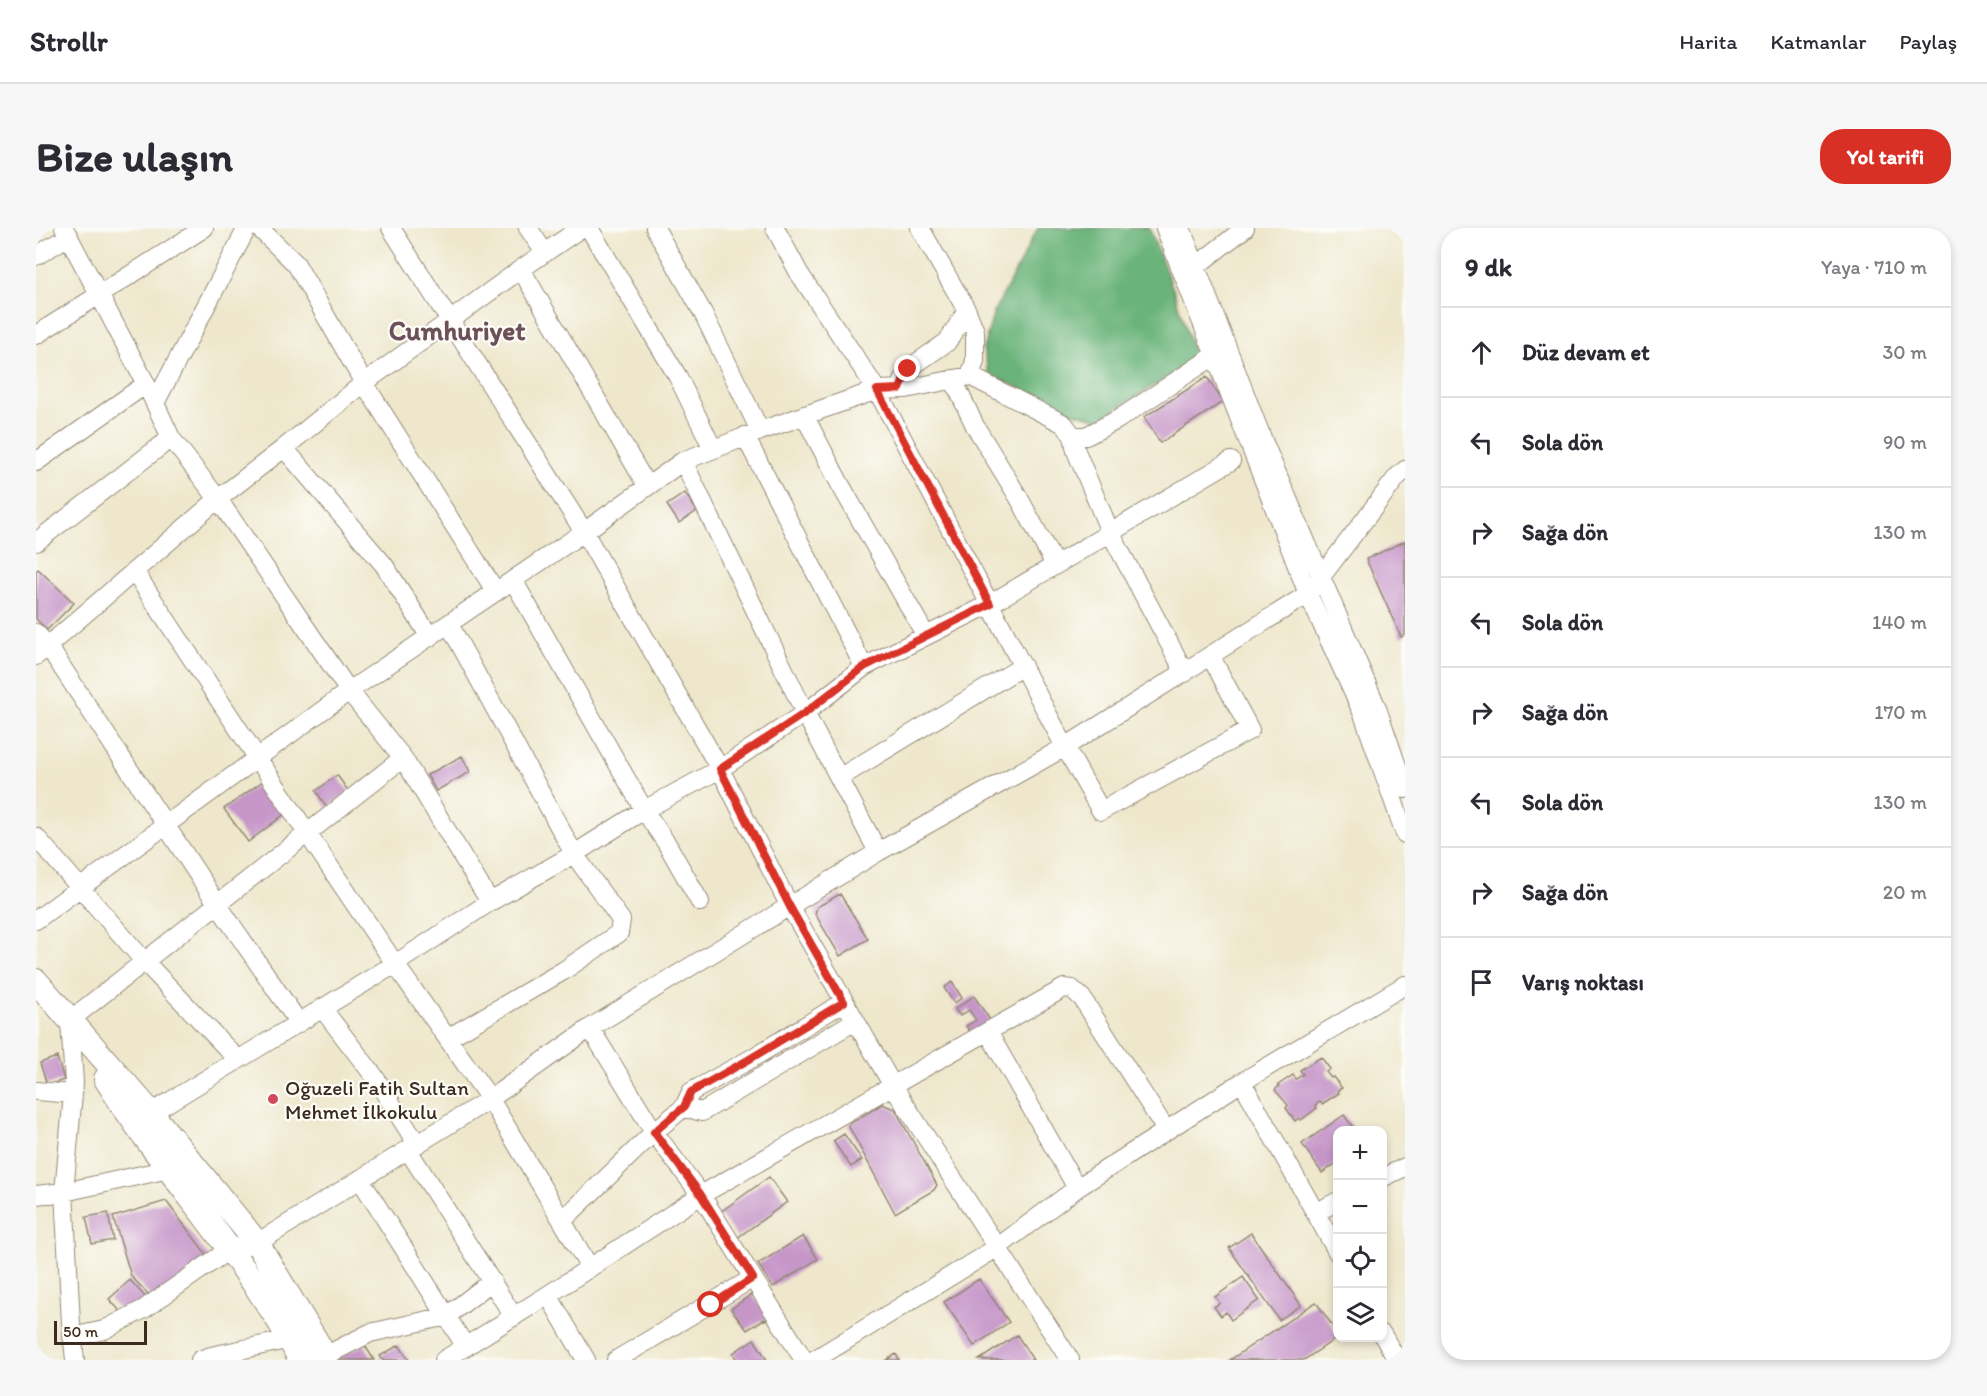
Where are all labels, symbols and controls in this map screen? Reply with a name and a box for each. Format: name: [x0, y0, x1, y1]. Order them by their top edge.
text: Strollr: [30, 24, 108, 58]
text: Harita: [1679, 29, 1737, 54]
text: Katmanlar: [1770, 29, 1866, 54]
text: Paylaş: [1899, 29, 1957, 54]
button: Yol tarifi: [1820, 129, 1951, 184]
text: Bize ulaşın: [36, 131, 233, 182]
text: 9 dk: [1465, 251, 1512, 283]
text: Yaya · 710 m: [1821, 255, 1927, 279]
district label: Cumhuriyet: [389, 314, 526, 347]
icon: ahead: [1465, 336, 1498, 369]
text: Düz devam et: [1522, 339, 1649, 366]
text: 30 m: [1882, 340, 1927, 364]
route end: [894, 355, 920, 381]
icon: left: [1465, 426, 1498, 459]
text: Sola dön: [1522, 429, 1603, 456]
text: 90 m: [1883, 430, 1927, 454]
icon: right: [1465, 516, 1498, 549]
text: Sağa dön: [1522, 519, 1608, 546]
text: 130 m: [1873, 520, 1927, 544]
icon: left: [1465, 606, 1498, 639]
text: Sola dön: [1522, 609, 1603, 636]
text: 140 m: [1872, 610, 1927, 634]
icon: right: [1465, 696, 1498, 729]
text: Sağa dön: [1522, 699, 1608, 726]
text: 170 m: [1874, 700, 1927, 724]
icon: left: [1465, 786, 1498, 819]
text: Sola dön: [1522, 789, 1603, 816]
text: 130 m: [1873, 790, 1927, 814]
icon: right: [1465, 876, 1498, 909]
text: Sağa dön: [1522, 879, 1608, 906]
text: 20 m: [1883, 880, 1927, 904]
icon: arrive: [1465, 966, 1498, 999]
text: Varış noktası: [1522, 969, 1644, 996]
place label: Oğuzeli Fatih Sultan Mehmet İlkokulu: [285, 1075, 469, 1124]
marker: Oğuzeli Fatih Sultan Mehmet İlkokulu: [266, 1092, 280, 1106]
map controls: [1333, 1126, 1387, 1342]
button: +: [1333, 1126, 1387, 1180]
button: −: [1333, 1180, 1387, 1234]
button: locate: [1333, 1234, 1387, 1288]
button: layers: [1333, 1288, 1387, 1342]
route start: [697, 1291, 723, 1317]
scale bar: [54, 1318, 147, 1346]
text: 50 m: [63, 1322, 98, 1341]

